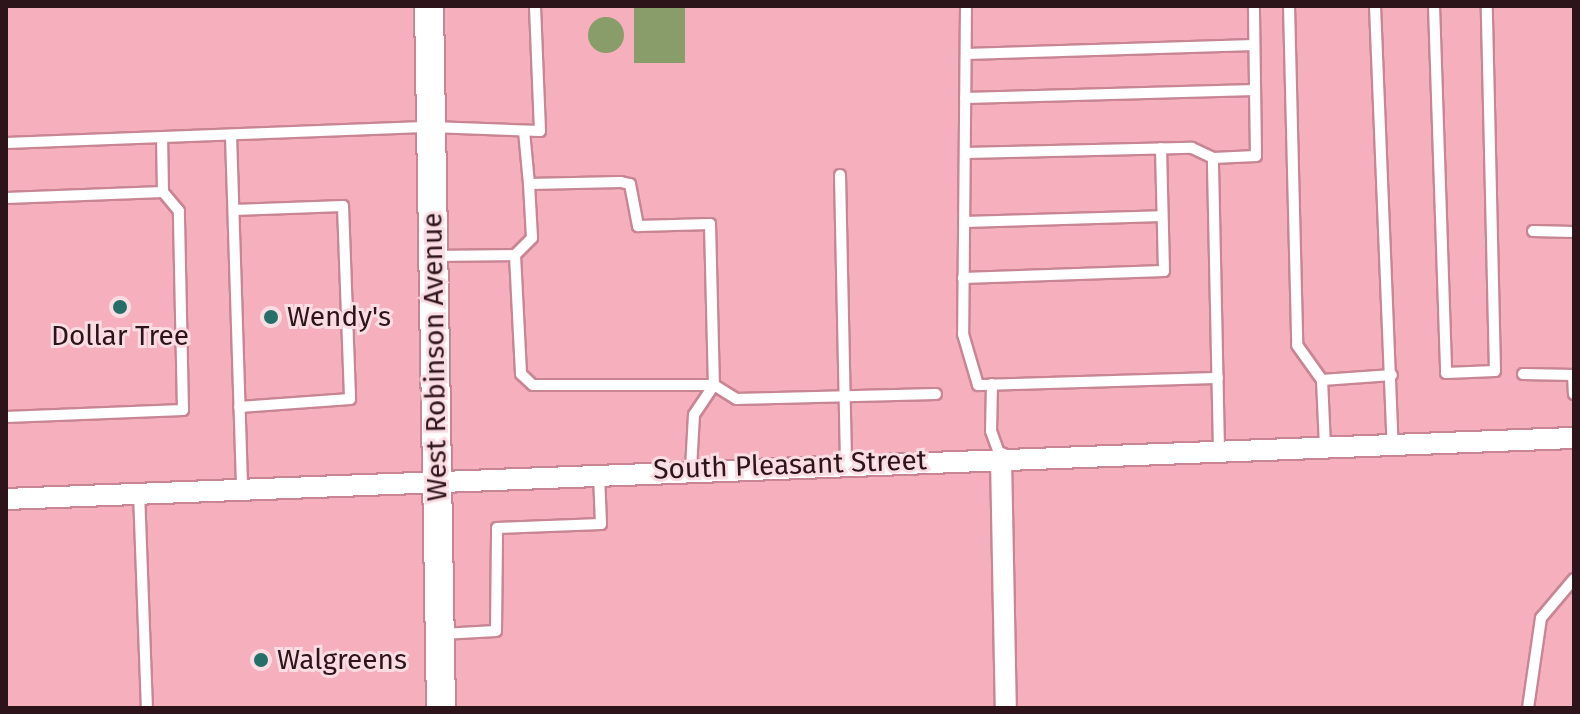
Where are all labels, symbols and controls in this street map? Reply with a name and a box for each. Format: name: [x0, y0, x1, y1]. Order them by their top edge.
street label: West Robinson Avenue: [416, 212, 454, 502]
marker: Dollar Tree: [111, 298, 129, 316]
place label: Wendy's: [287, 300, 391, 334]
marker: Wendy's: [262, 308, 280, 326]
place label: Dollar Tree: [51, 319, 189, 353]
street label: South Pleasant Street: [653, 443, 927, 487]
place label: Walgreens: [277, 643, 407, 677]
marker: Walgreens: [252, 651, 270, 669]

